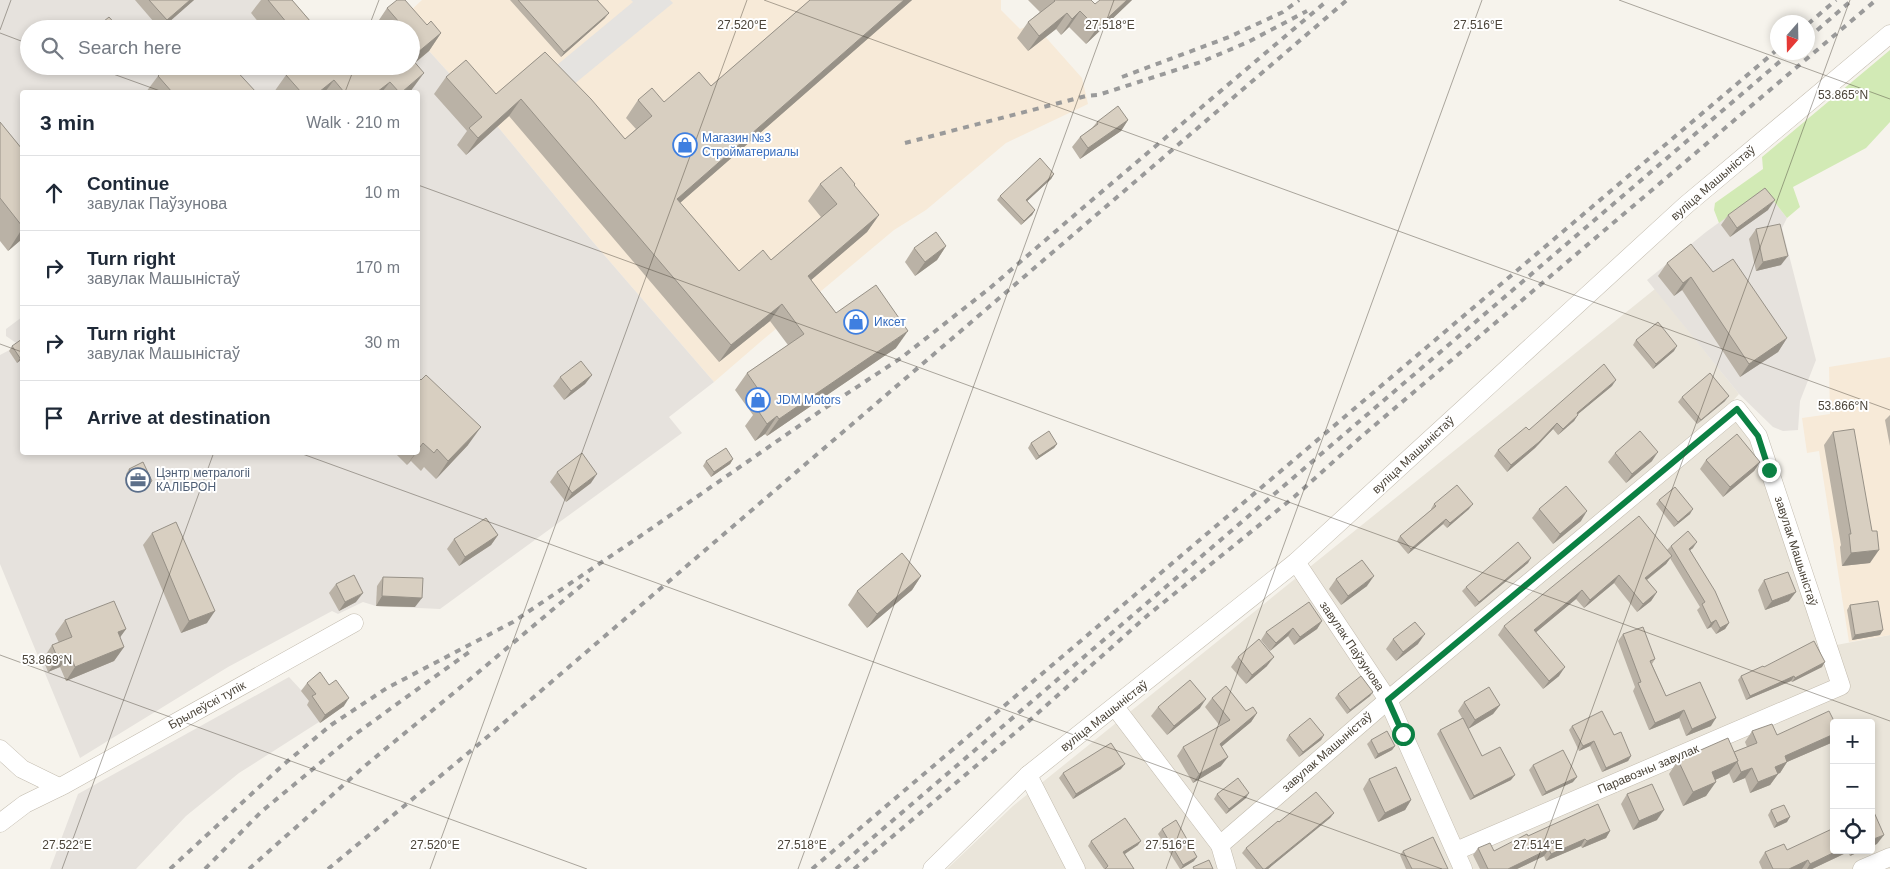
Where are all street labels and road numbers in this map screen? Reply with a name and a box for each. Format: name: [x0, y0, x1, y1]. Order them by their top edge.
street label: вуліца Машыністаў: [1668, 143, 1758, 223]
street label: вуліца Машыністаў: [1369, 413, 1457, 497]
street label: завулак Машыністаў: [1772, 494, 1820, 608]
street label: завулак Паўзунова: [1317, 598, 1387, 694]
street label: Брылеўскі тупік: [166, 678, 249, 732]
street label: вуліца Машыністаў: [1058, 678, 1150, 754]
street label: завулак Машыністаў: [1279, 709, 1375, 795]
street label: Паравозны завулак: [1595, 741, 1701, 797]

